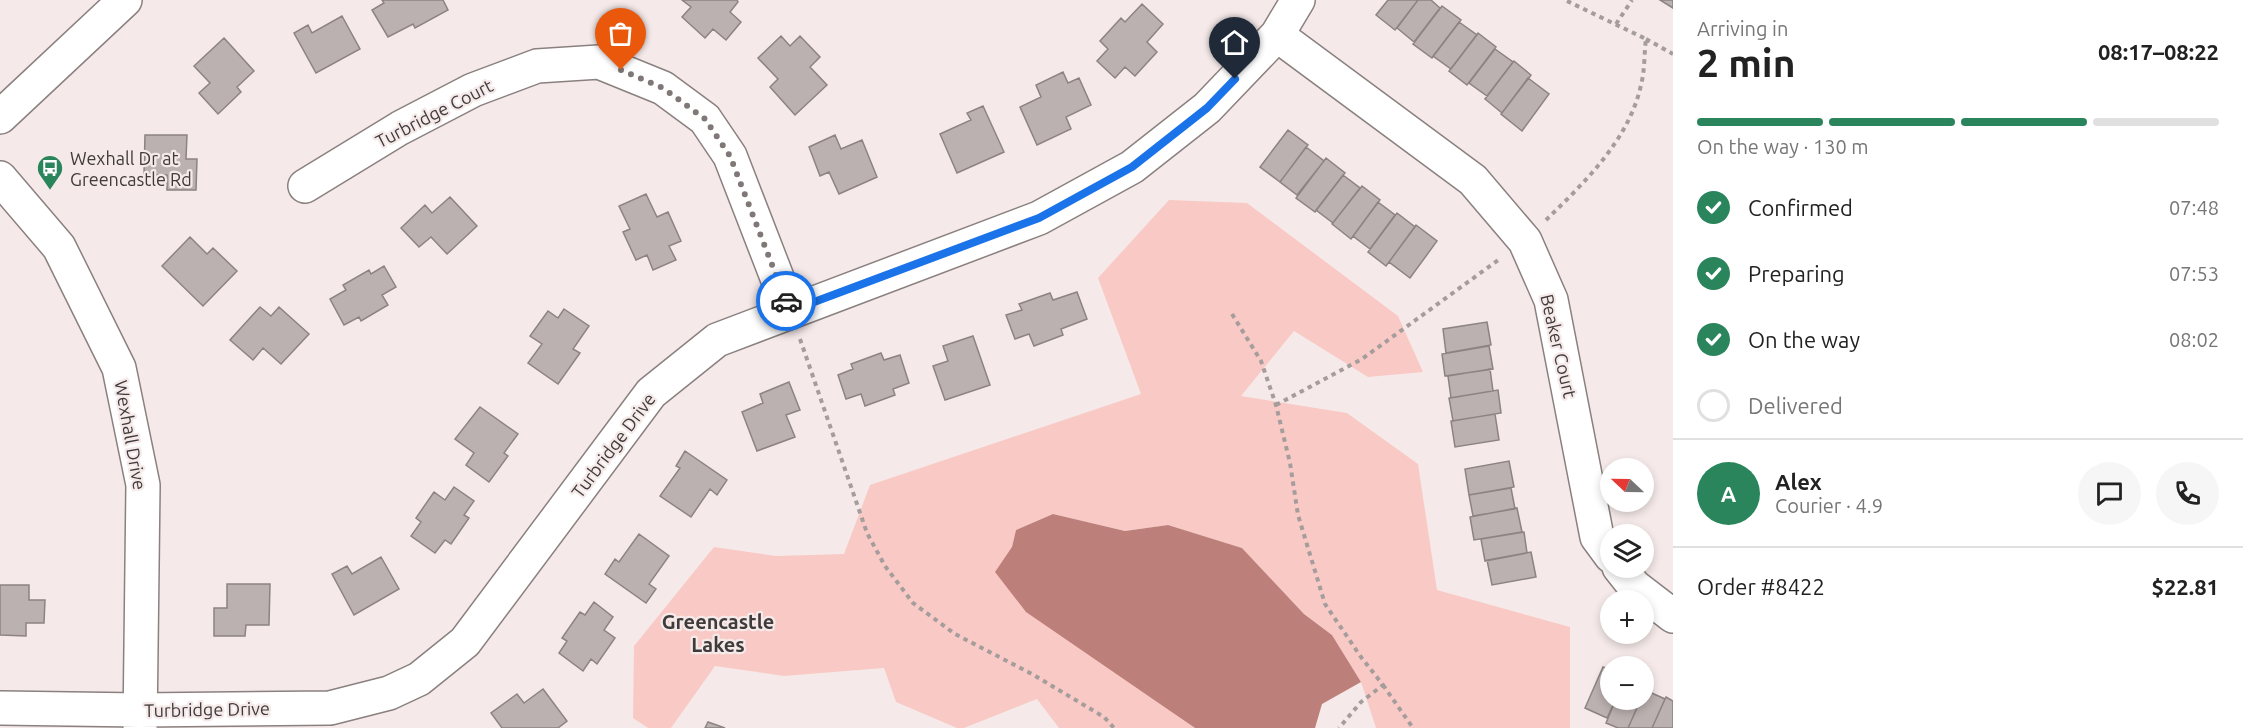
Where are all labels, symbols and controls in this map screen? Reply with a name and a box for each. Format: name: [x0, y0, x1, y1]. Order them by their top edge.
pin: [595, 8, 646, 70]
icon: bag: [604, 17, 637, 50]
pin: [1209, 17, 1260, 79]
text: Arriving in: [1697, 17, 1788, 40]
icon: home: [1218, 26, 1251, 59]
text: 08:17–08:22: [2098, 39, 2219, 64]
text: 2 min: [1697, 41, 1796, 84]
street label: Turbridge Court: [372, 75, 496, 151]
text: On the way · 130 m: [1697, 135, 1869, 158]
place label: Wexhall Dr at Greencastle Rd: [70, 148, 192, 189]
bus stop icon: Wexhall Dr at Greencastle Rd: [35, 153, 65, 191]
icon: check: [1697, 191, 1730, 224]
text: Confirmed: [1748, 195, 1853, 220]
text: 07:48: [2169, 196, 2219, 219]
icon: check: [1697, 257, 1730, 290]
text: Preparing: [1748, 261, 1845, 286]
text: 07:53: [2169, 262, 2219, 285]
courier: [756, 271, 816, 331]
icon: car: [770, 285, 803, 318]
street label: Beaker Court: [1537, 292, 1581, 400]
icon: check: [1697, 323, 1730, 356]
text: On the way: [1748, 327, 1860, 352]
text: 08:02: [2169, 328, 2219, 351]
street label: Wexhall Drive: [112, 379, 150, 491]
street label: Turbridge Drive: [567, 389, 659, 501]
text: Delivered: [1748, 393, 1843, 418]
north arrow: [1600, 458, 1654, 512]
map controls: [1600, 458, 1654, 710]
button: chat: [2078, 462, 2141, 525]
button: phone: [2156, 462, 2219, 525]
text: Alex: [1775, 469, 1822, 494]
text: A: [1721, 481, 1736, 506]
text: Courier · 4.9: [1775, 494, 1883, 517]
button: layers: [1600, 524, 1654, 578]
text: Order #8422: [1697, 574, 1825, 599]
text: $22.81: [2152, 574, 2219, 599]
button: +: [1600, 590, 1654, 644]
district label: Greencastle Lakes: [662, 610, 774, 656]
button: −: [1600, 656, 1654, 710]
street label: Turbridge Drive: [144, 698, 270, 720]

